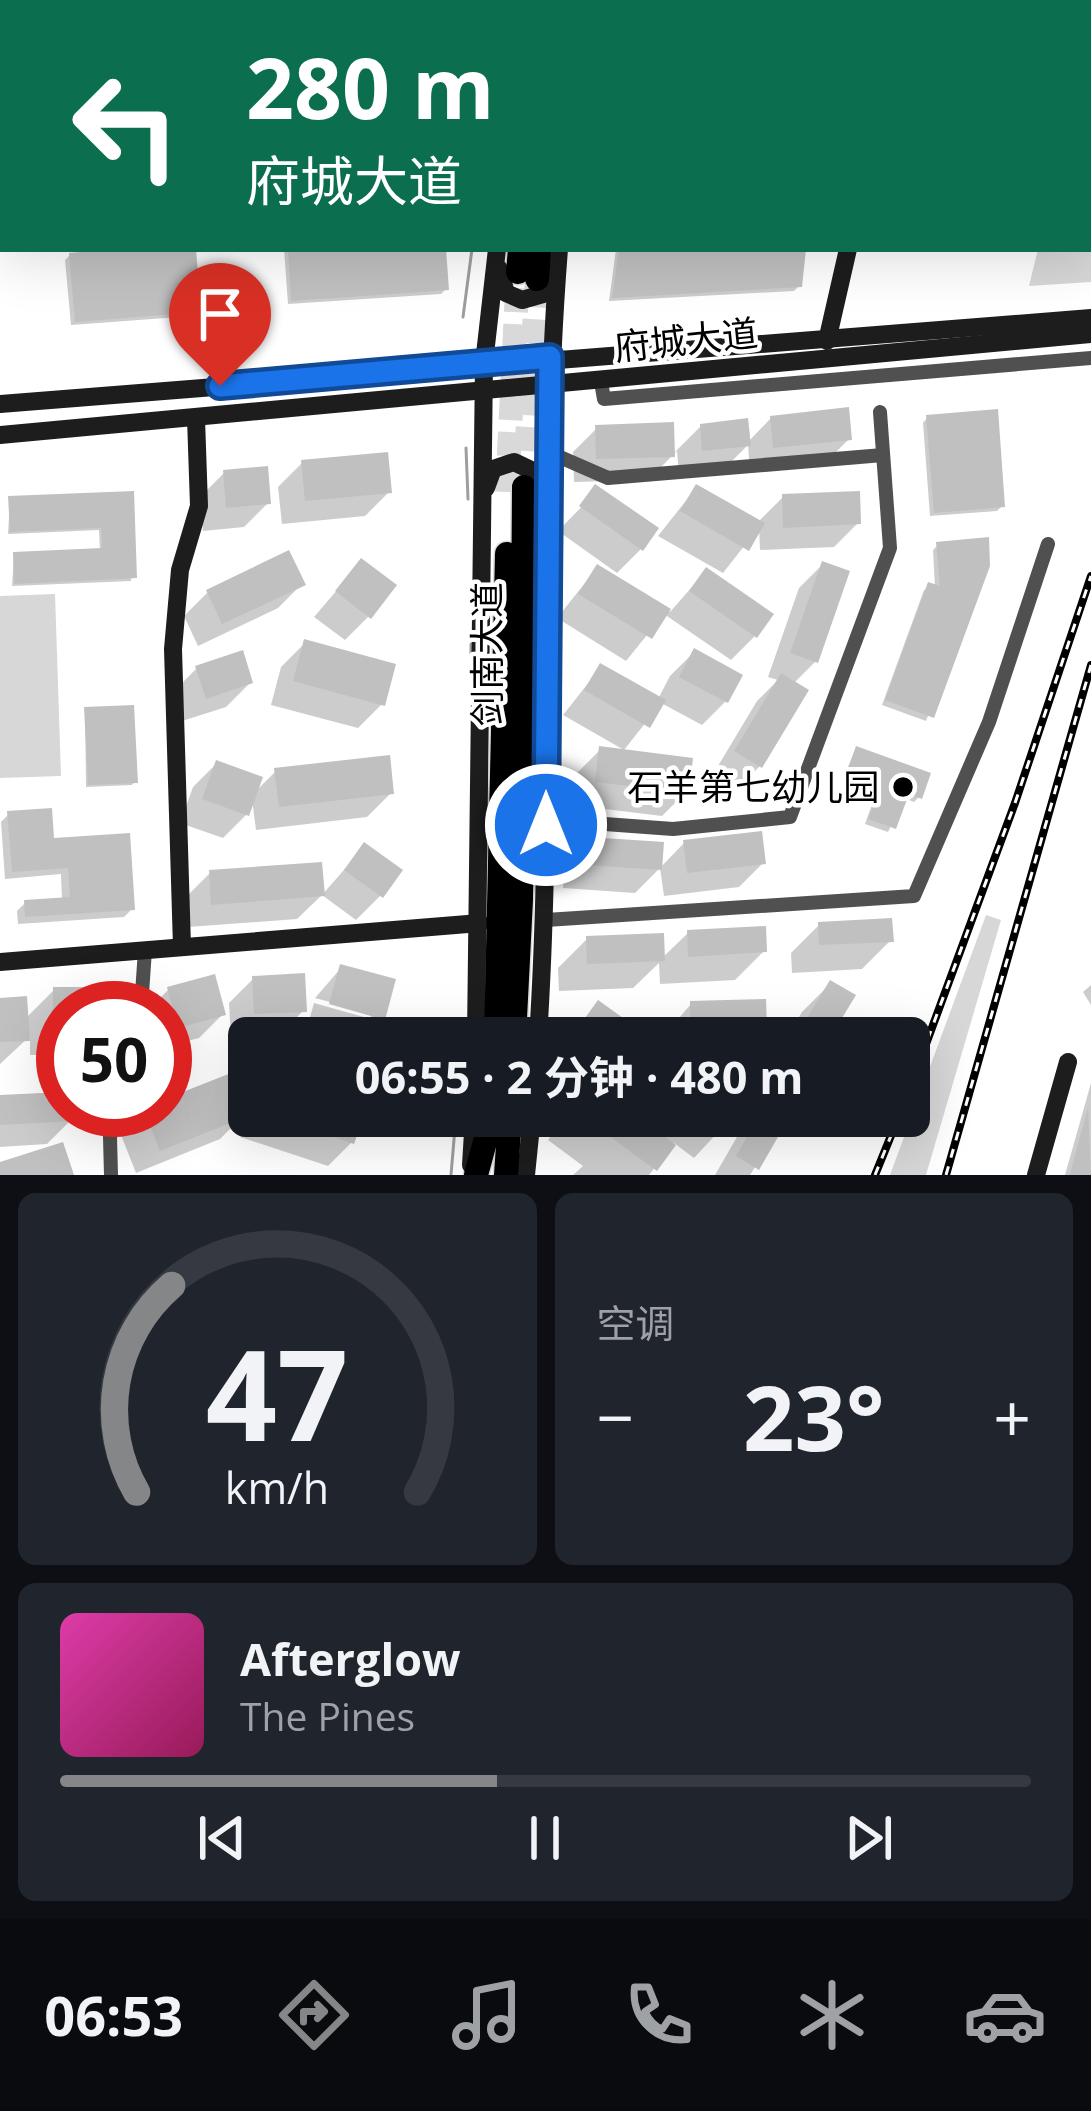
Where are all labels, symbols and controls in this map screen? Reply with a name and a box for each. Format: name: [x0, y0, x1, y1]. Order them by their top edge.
text: 280 m: [246, 29, 494, 144]
icon: left: [48, 48, 204, 204]
text: 府城大道: [246, 143, 462, 217]
pin: [169, 263, 271, 386]
icon: arrive: [187, 281, 253, 347]
street label: 府城大道: [612, 308, 760, 371]
street label: 剑南大道: [462, 582, 511, 726]
position arrow: [483, 762, 609, 888]
place label: 石羊第七幼儿园: [627, 762, 879, 811]
marker: 石羊第七幼儿园: [890, 774, 916, 800]
speed limit sign: 50: [36, 981, 192, 1137]
text: 06:55 · 2 分钟 · 480 m: [355, 1046, 803, 1107]
text: 空调: [597, 1296, 675, 1349]
text: 47: [206, 1308, 349, 1478]
text: 23°: [743, 1355, 884, 1477]
text: −: [597, 1371, 634, 1461]
text: +: [993, 1371, 1031, 1461]
text: km/h: [225, 1458, 329, 1517]
text: Afterglow: [240, 1628, 461, 1689]
text: The Pines: [240, 1689, 415, 1742]
icon: previous: [189, 1805, 255, 1871]
icon: pause: [512, 1805, 578, 1871]
icon: next: [836, 1805, 902, 1871]
icon: directions: [272, 1973, 356, 2057]
icon: music: [445, 1973, 529, 2057]
icon: phone: [617, 1973, 701, 2057]
icon: climate: [790, 1973, 874, 2057]
icon: car: [963, 1973, 1047, 2057]
text: 06:53: [44, 1978, 183, 2052]

